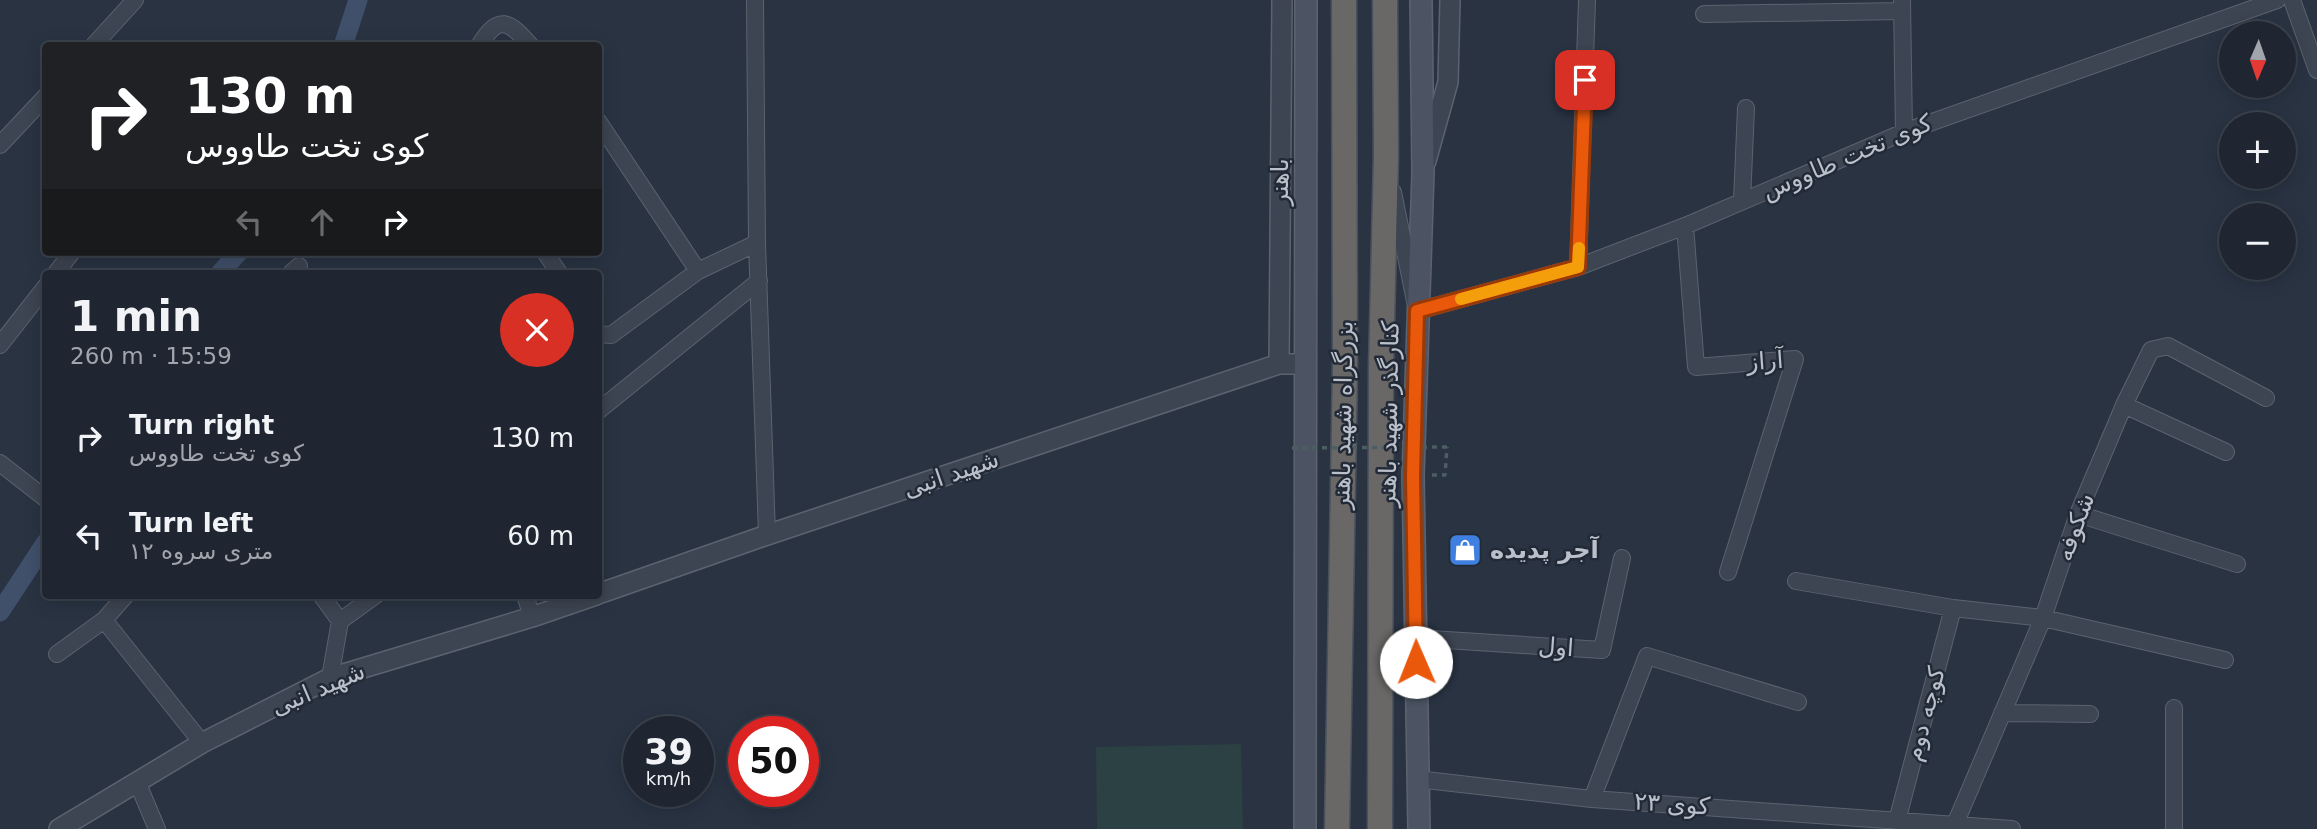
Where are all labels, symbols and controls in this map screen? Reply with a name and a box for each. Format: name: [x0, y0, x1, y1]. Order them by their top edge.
north arrow: [2219, 21, 2296, 98]
map controls: [2219, 21, 2296, 280]
pin: [1555, 50, 1615, 110]
icon: arrive: [1566, 61, 1604, 99]
text: 130 m: [185, 68, 355, 125]
icon: right: [70, 70, 161, 161]
street label: کوی تخت طاووس: [1758, 108, 1937, 206]
button: +: [2219, 112, 2296, 189]
text: کوی تخت طاووس: [185, 127, 428, 165]
street label: باهنر: [1266, 158, 1294, 207]
icon: left: [230, 203, 268, 241]
icon: ahead: [303, 203, 341, 241]
icon: right: [376, 203, 414, 241]
button: −: [2219, 203, 2296, 280]
text: 1 min: [70, 292, 202, 341]
button: close: [500, 293, 574, 367]
street label: بزرگراه شهید باهنر: [1327, 320, 1359, 511]
street label: کنارگذر شهید باهنر: [1373, 320, 1405, 509]
text: 260 m · 15:59: [70, 343, 232, 369]
street label: آراز: [1745, 345, 1786, 376]
text: Turn right: [129, 410, 274, 440]
icon: right: [70, 419, 108, 457]
text: 130 m: [491, 423, 574, 453]
text: کوی تخت طاووس: [129, 440, 304, 466]
street label: شهید انبی: [900, 445, 1002, 503]
street label: شکوفه: [2050, 489, 2100, 565]
text: Turn left: [129, 508, 253, 538]
icon: left: [70, 517, 108, 555]
text: 60 m: [507, 521, 574, 551]
shop icon: آجر پدیده: [1446, 531, 1484, 569]
place label: آجر پدیده: [1490, 535, 1600, 564]
text: ۱۲ متری سروه: [129, 538, 273, 564]
position arrow: [1379, 625, 1453, 699]
street label: اول: [1537, 632, 1575, 662]
street label: شهید انبی: [267, 657, 369, 721]
street label: کوچه دوم: [1899, 663, 1951, 764]
speed limit sign: 50: [728, 716, 819, 807]
text: 39: [644, 732, 693, 772]
text: km/h: [646, 768, 691, 789]
street label: کوی ۲۳: [1633, 787, 1711, 821]

